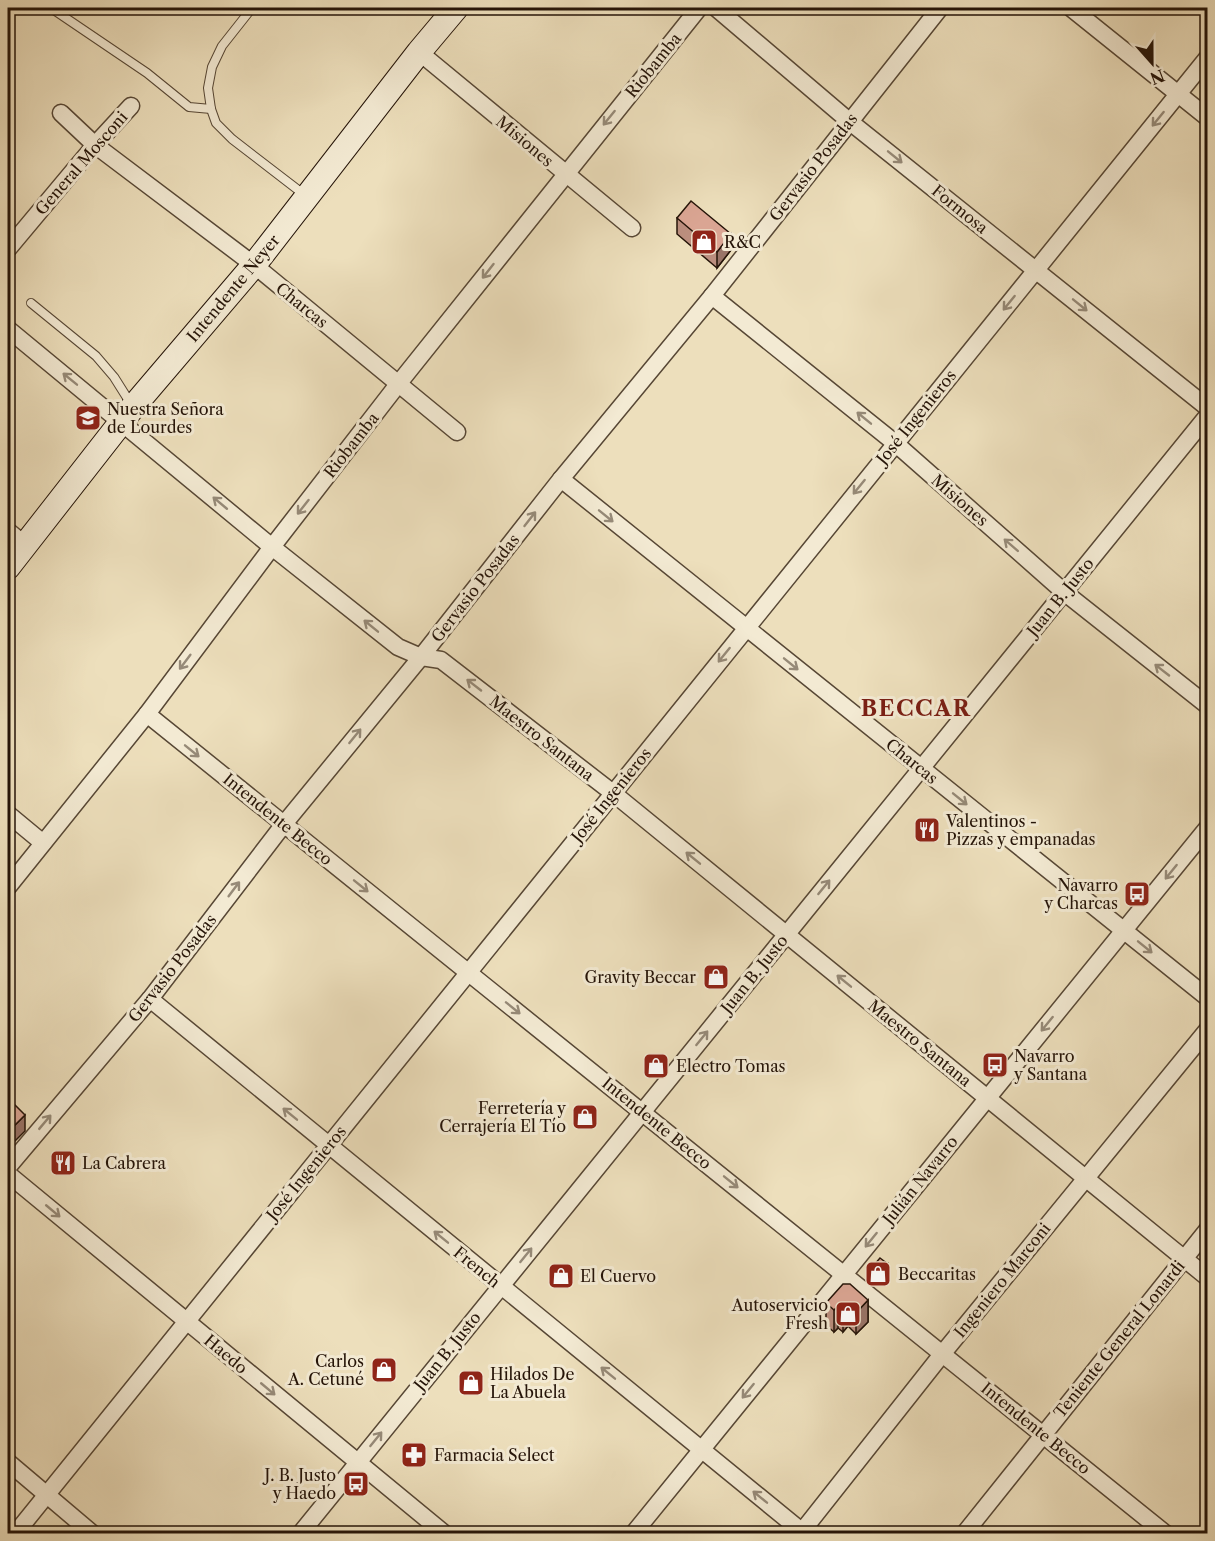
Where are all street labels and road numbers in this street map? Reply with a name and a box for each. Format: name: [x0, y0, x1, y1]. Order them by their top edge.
street label: Riobamba: [621, 28, 685, 101]
street label: General Mosconi: [31, 107, 131, 219]
street label: Gervasio Posadas: [765, 109, 861, 225]
street label: Misiones: [492, 111, 558, 171]
street label: Formosa: [928, 180, 993, 238]
street label: Intendente Neyer: [182, 230, 284, 346]
street label: Charcas: [272, 278, 332, 332]
street label: José Ingenieros: [870, 366, 960, 471]
street label: Riobamba: [319, 408, 383, 482]
street label: Misiones: [928, 470, 992, 530]
street label: Gervasio Posadas: [427, 530, 523, 646]
street label: Juan B. Justo: [1020, 553, 1098, 643]
street label: Maestro Santana: [486, 691, 599, 785]
street label: Charcas: [882, 734, 942, 788]
street label: José Ingenieros: [565, 744, 655, 849]
street label: Intendente Becco: [219, 769, 337, 869]
street label: Gervasio Posadas: [124, 910, 220, 1026]
street label: Juan B. Justo: [714, 930, 792, 1020]
street label: Maestro Santana: [864, 995, 976, 1091]
street label: Intendente Becco: [598, 1073, 716, 1173]
street label: José Ingenieros: [260, 1122, 350, 1227]
street label: Julián Navarro: [876, 1131, 962, 1231]
street label: Ingeniero Marconi: [950, 1218, 1055, 1341]
street label: French: [450, 1242, 504, 1292]
street label: Teniente General Lonardi: [1049, 1256, 1189, 1422]
street label: Juan B. Justo: [407, 1307, 485, 1397]
street label: Haedo: [200, 1330, 252, 1378]
street label: Intendente Becco: [977, 1378, 1095, 1478]

